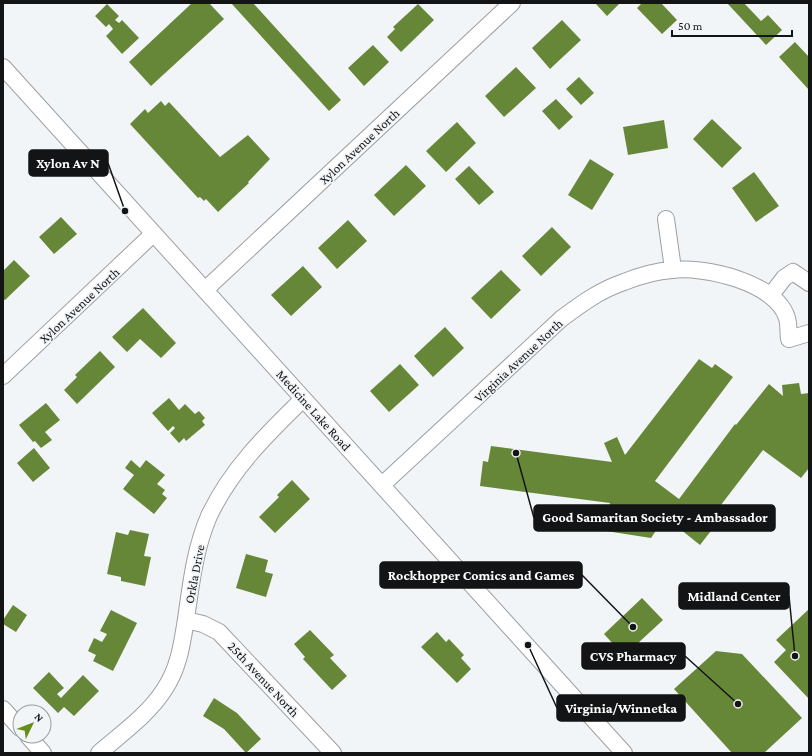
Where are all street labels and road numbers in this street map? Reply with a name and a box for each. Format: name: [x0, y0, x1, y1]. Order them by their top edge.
street label: Xylon Avenue North: [316, 106, 402, 187]
street label: Xylon Avenue North: [36, 265, 122, 346]
street label: Virginia Avenue North: [471, 316, 566, 405]
street label: Medicine Lake Road: [273, 367, 354, 454]
street label: Orkla Drive: [181, 543, 208, 605]
street label: 25th Avenue North: [225, 639, 302, 720]

